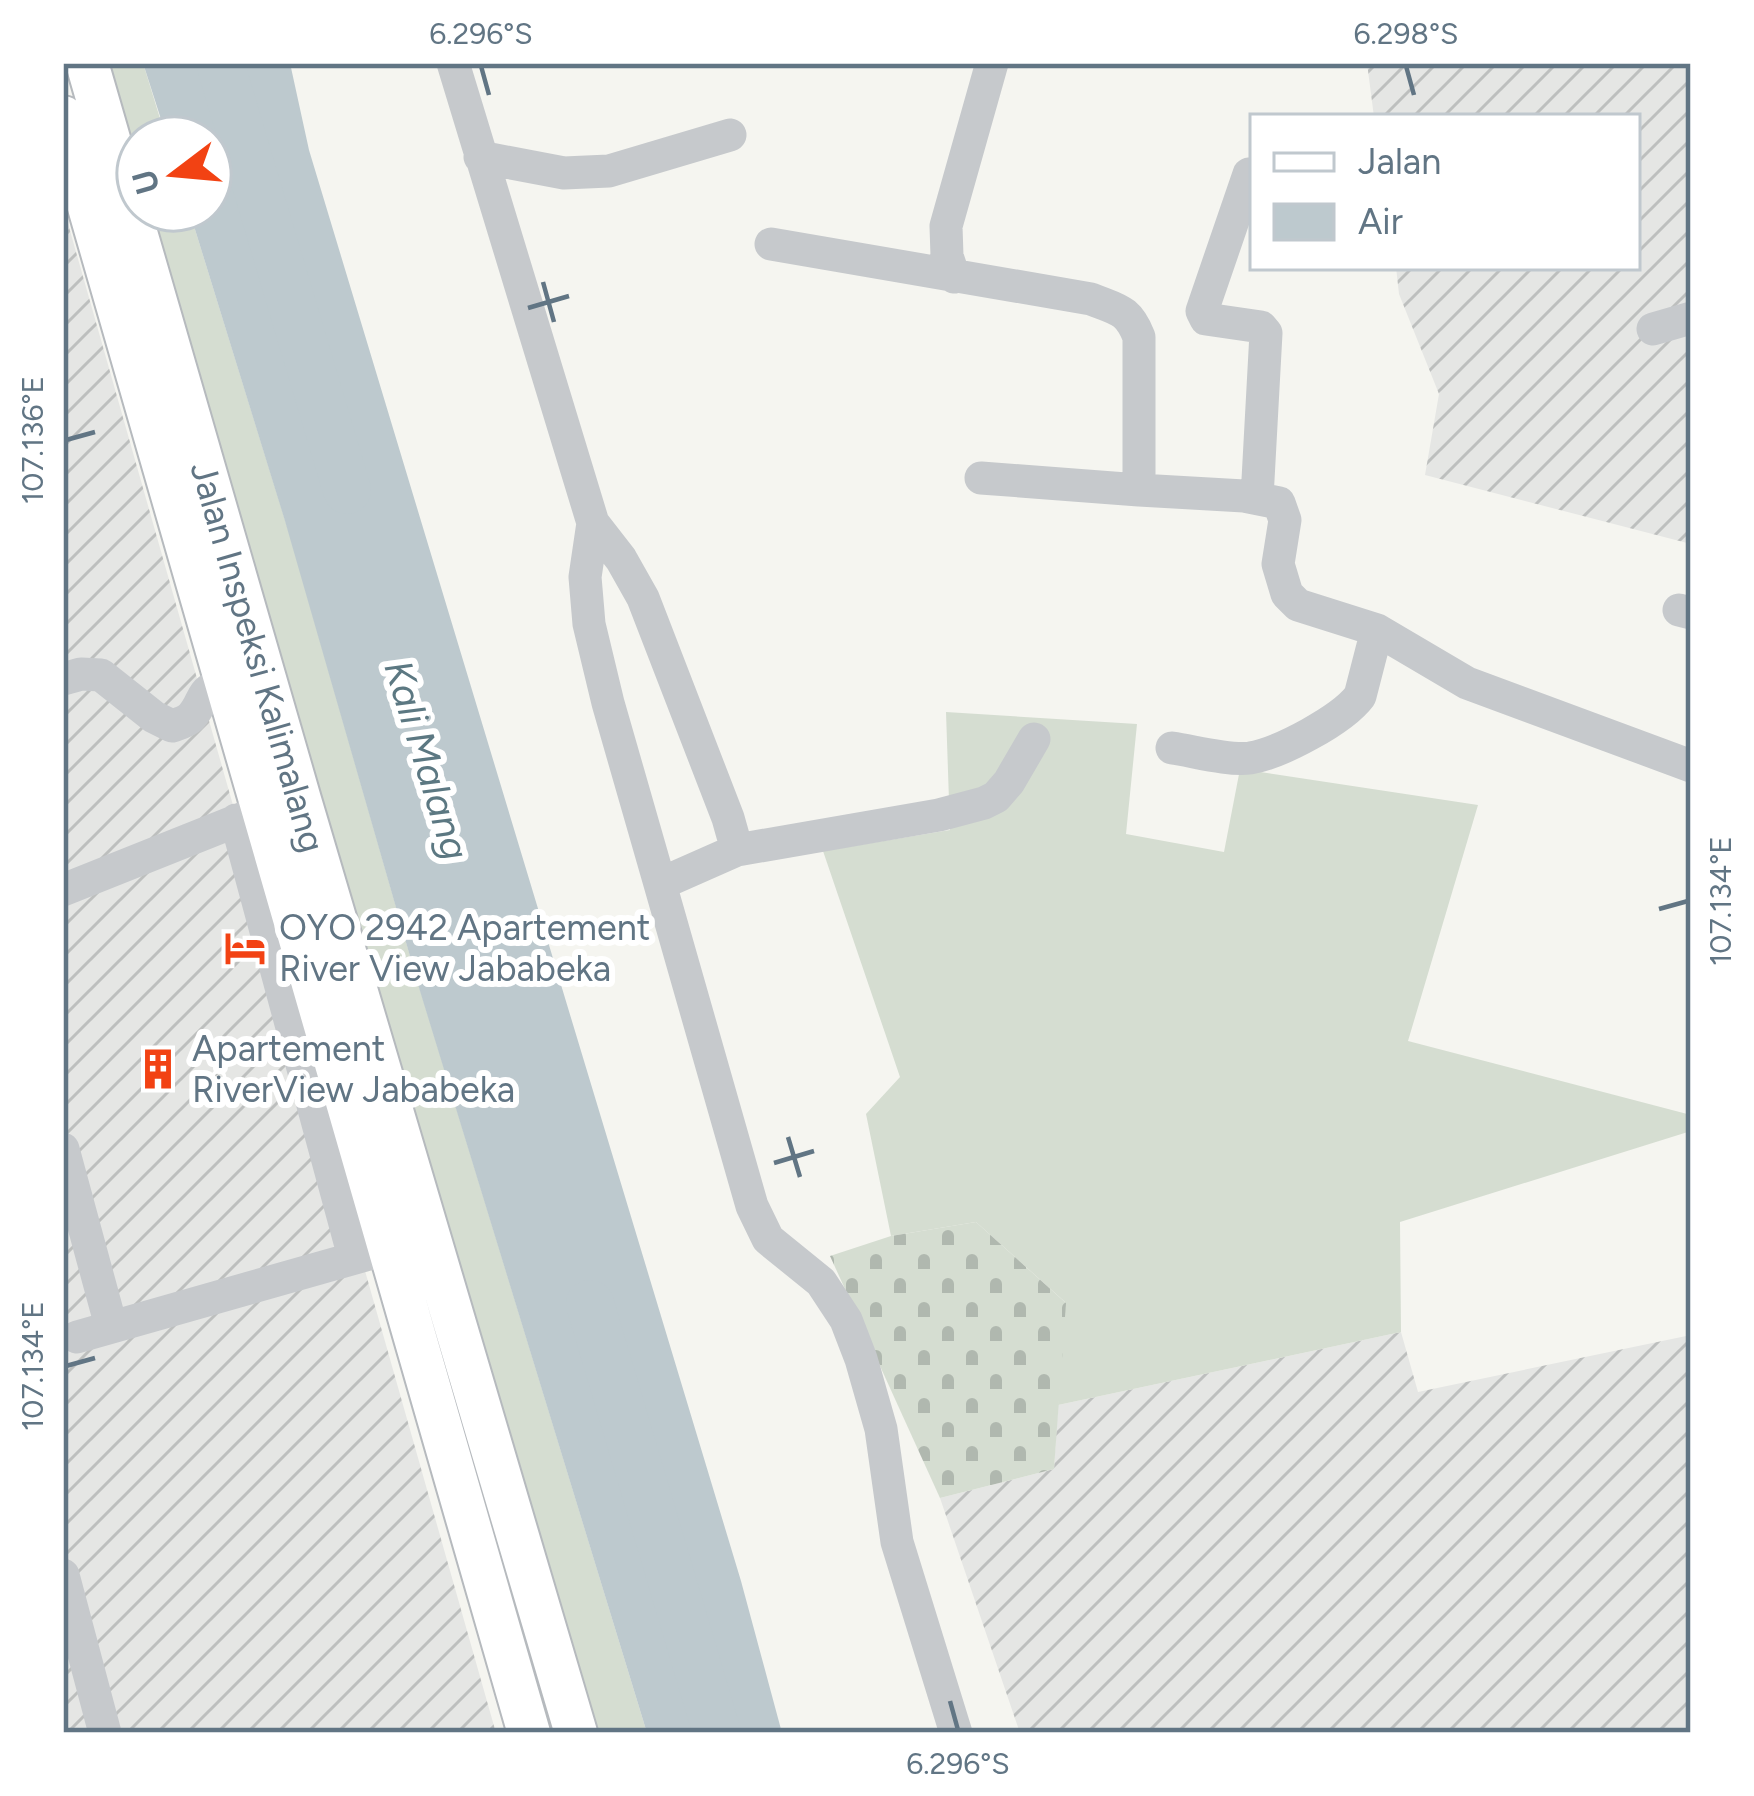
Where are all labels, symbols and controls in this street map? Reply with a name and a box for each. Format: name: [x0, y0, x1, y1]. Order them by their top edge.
text: 6.296°S: [429, 15, 533, 52]
text: 6.298°S: [1354, 15, 1458, 52]
north arrow: [114, 114, 234, 234]
legend: [1250, 114, 1640, 270]
text: Jalan: [1358, 140, 1441, 183]
text: U: [124, 166, 168, 199]
text: Air: [1358, 200, 1403, 243]
text: 107.136°E: [14, 376, 51, 504]
street label: Jalan Inspeksi Kalimalang: [182, 457, 334, 857]
water label: Kali Malang: [374, 655, 480, 865]
text: 107.134°E: [1702, 836, 1739, 966]
place label: OYO 2942 Apartement River View Jababeka: [279, 906, 650, 990]
hotel icon: OYO 2942 Apartement River View Jababeka: [222, 925, 268, 971]
place label: Apartement RiverView Jababeka: [192, 1027, 515, 1111]
building icon: Apartement RiverView Jababeka: [135, 1046, 181, 1092]
text: 107.134°E: [14, 1301, 51, 1431]
text: 6.296°S: [906, 1745, 1010, 1782]

